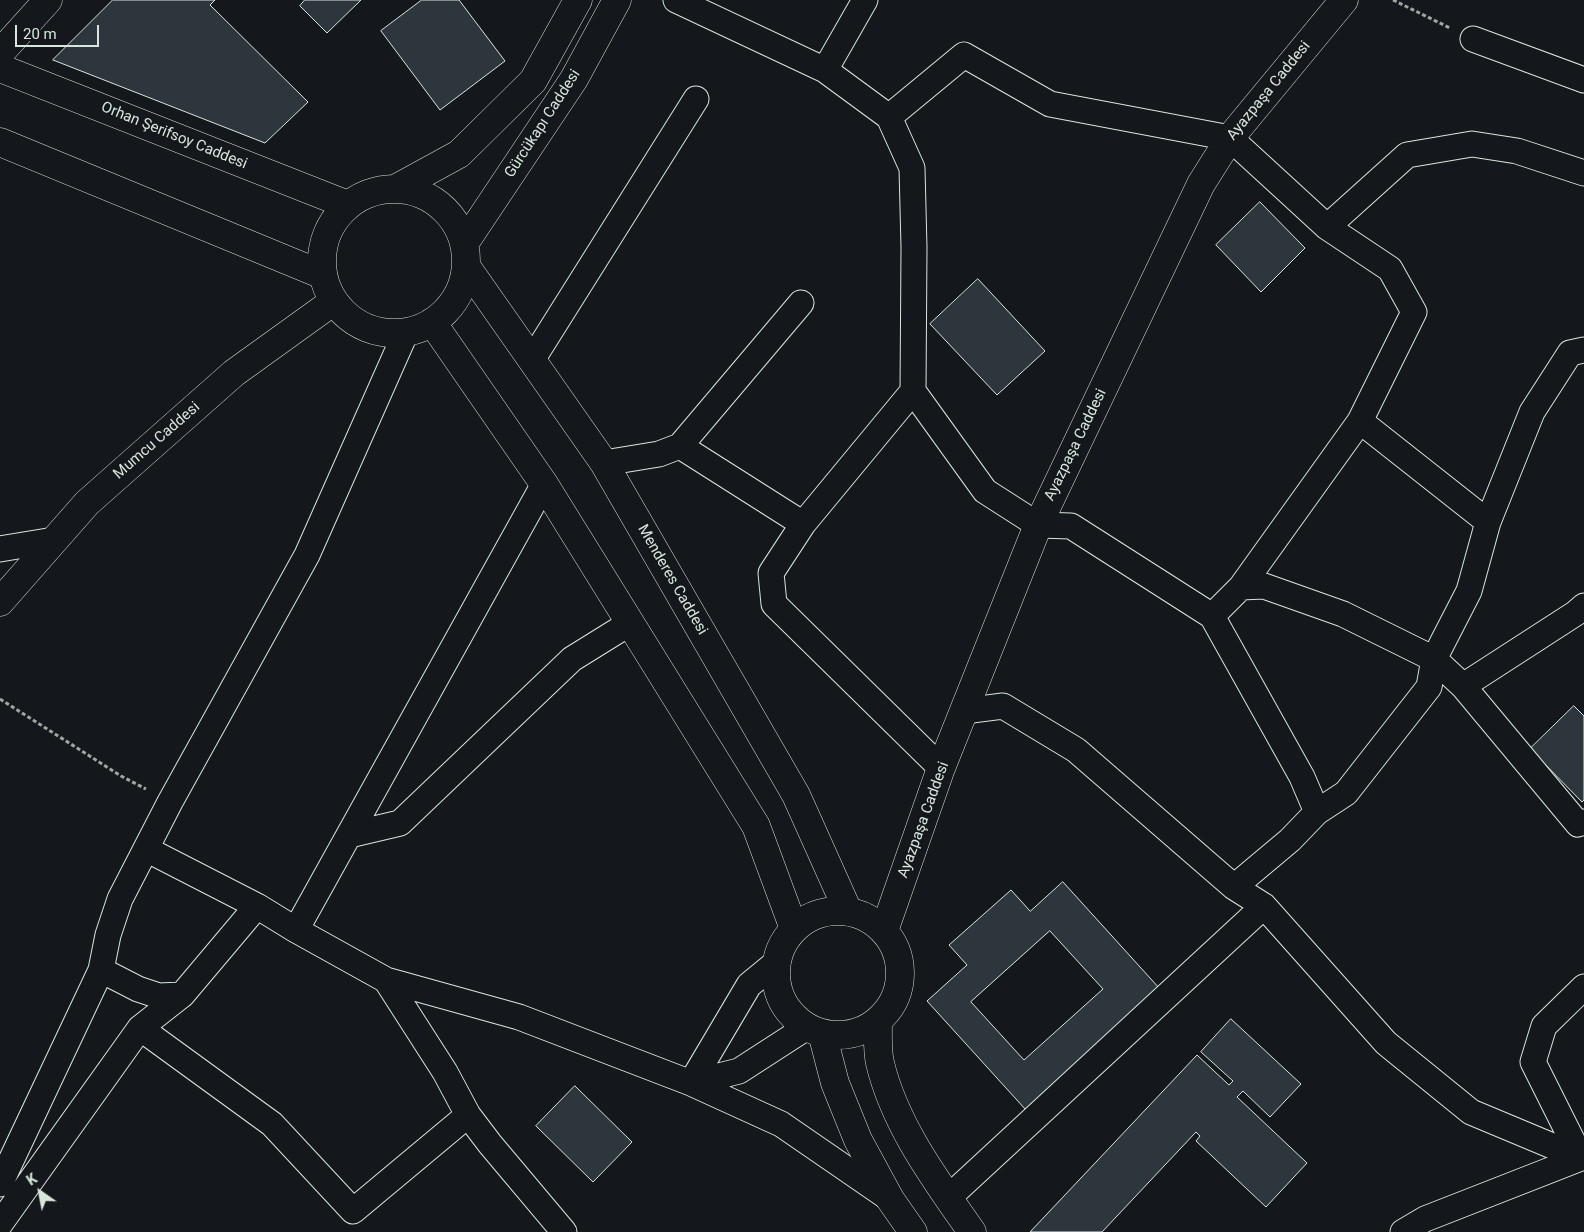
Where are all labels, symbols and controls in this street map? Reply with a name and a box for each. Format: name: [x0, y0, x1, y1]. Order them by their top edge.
scale bar: [18, 15, 101, 47]
text: 20 m: [23, 25, 57, 43]
street label: Ayazpaşa Caddesi: [1223, 38, 1315, 144]
street label: Gürcükapı Caddesi: [501, 67, 585, 181]
street label: Orhan Şerifsoy Caddesi: [98, 98, 250, 174]
street label: Ayazpaşa Caddesi: [1041, 386, 1111, 504]
street label: Mumcu Caddesi: [110, 399, 204, 483]
street label: Menderes Caddesi: [633, 522, 711, 638]
street label: Ayazpaşa Caddesi: [895, 759, 953, 881]
north arrow: [15, 1167, 65, 1217]
text: K: [24, 1170, 40, 1189]

